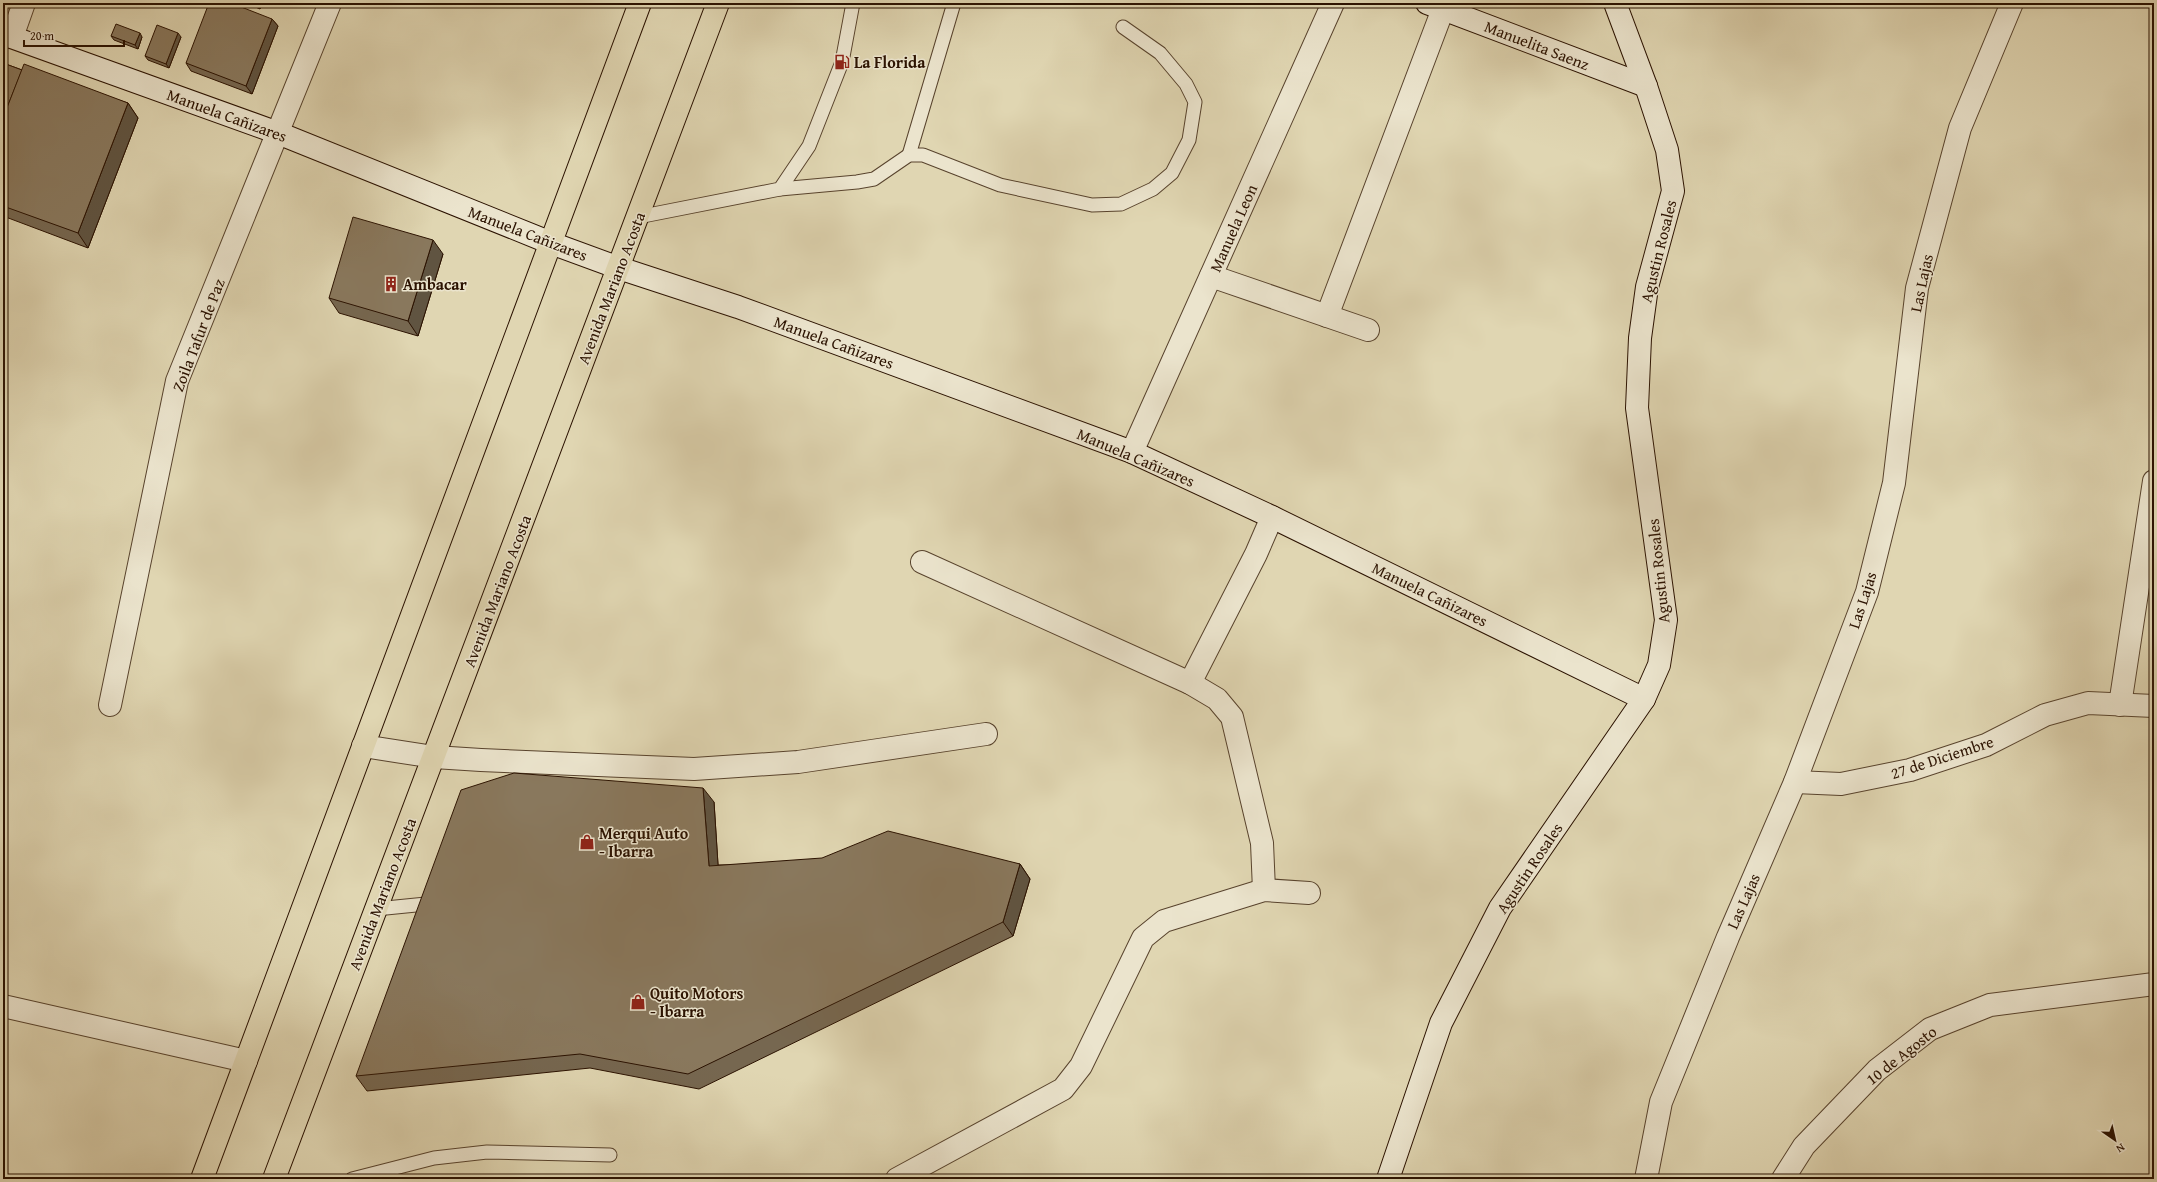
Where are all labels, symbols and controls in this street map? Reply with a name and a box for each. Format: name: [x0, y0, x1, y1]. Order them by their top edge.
street label: Manuelita Saenz: [1481, 14, 1593, 76]
scale bar: [24, 22, 124, 48]
text: 20 m: [30, 27, 54, 44]
place label: La Florida: [854, 50, 926, 74]
fuel station icon: La Florida: [833, 53, 851, 71]
street label: Manuela Cañizares: [164, 82, 290, 148]
street label: Manuela Leon: [1203, 180, 1263, 276]
street label: Agustin Rosales: [1634, 197, 1682, 305]
street label: Manuela Cañizares: [465, 199, 591, 267]
street label: Avenida Mariano Acosta: [571, 208, 651, 368]
street label: Las Lajas: [1903, 252, 1939, 314]
place label: Ambacar: [403, 272, 467, 296]
street label: Zoila Tafur de Paz: [165, 275, 231, 395]
building icon: Ambacar: [382, 275, 400, 293]
street label: Manuela Cañizares: [771, 309, 897, 375]
street label: Manuela Cañizares: [1073, 421, 1199, 493]
street label: Avenida Mariano Acosta: [457, 511, 537, 671]
street label: Agustin Rosales: [1641, 518, 1675, 624]
street label: Manuela Cañizares: [1368, 556, 1492, 632]
street label: Las Lajas: [1842, 568, 1882, 632]
street label: 27 de Diciembre: [1887, 729, 1997, 785]
street label: Avenida Mariano Acosta: [342, 814, 422, 974]
street label: Agustin Rosales: [1490, 818, 1568, 918]
place label: Merqui Auto - Ibarra: [599, 821, 689, 863]
shop icon: Merqui Auto - Ibarra: [578, 833, 596, 851]
street label: Las Lajas: [1720, 869, 1766, 933]
place label: Quito Motors - Ibarra: [650, 981, 744, 1023]
shop icon: Quito Motors - Ibarra: [629, 993, 647, 1011]
street label: 10 de Agosto: [1860, 1020, 1942, 1090]
north arrow: [2095, 1120, 2135, 1160]
text: N: [2113, 1140, 2128, 1157]

